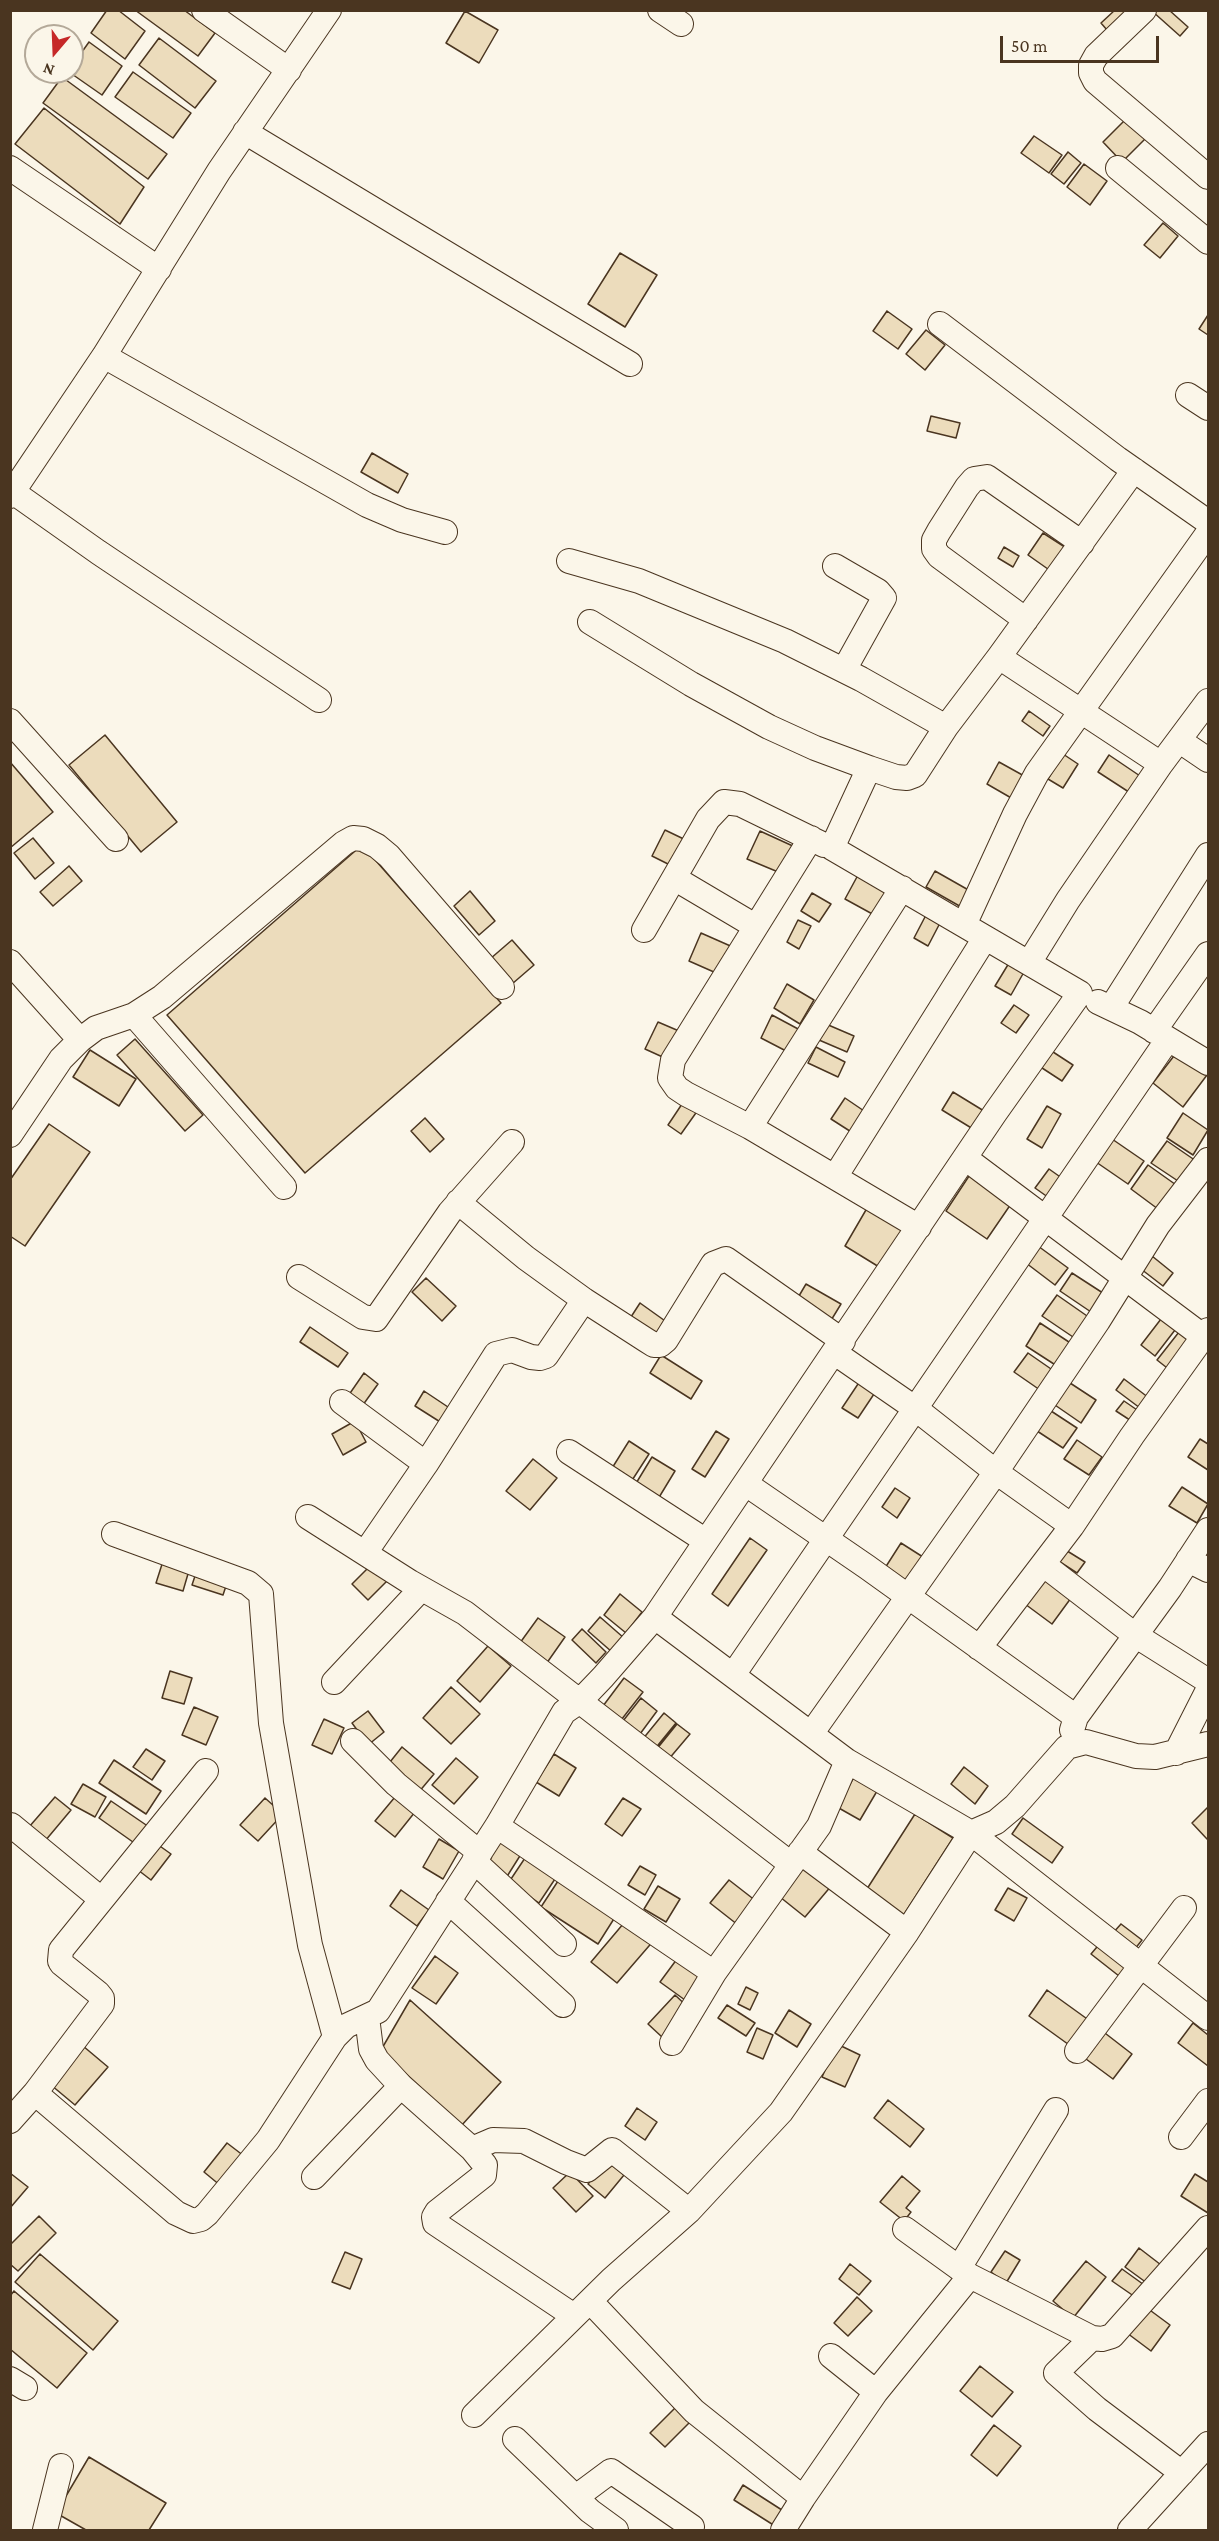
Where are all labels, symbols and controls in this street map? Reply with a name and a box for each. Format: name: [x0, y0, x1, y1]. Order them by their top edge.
north arrow: [24, 24, 84, 84]
scale bar: [1003, 24, 1162, 62]
text: 50 m: [1011, 36, 1048, 56]
text: N: [41, 60, 57, 79]

